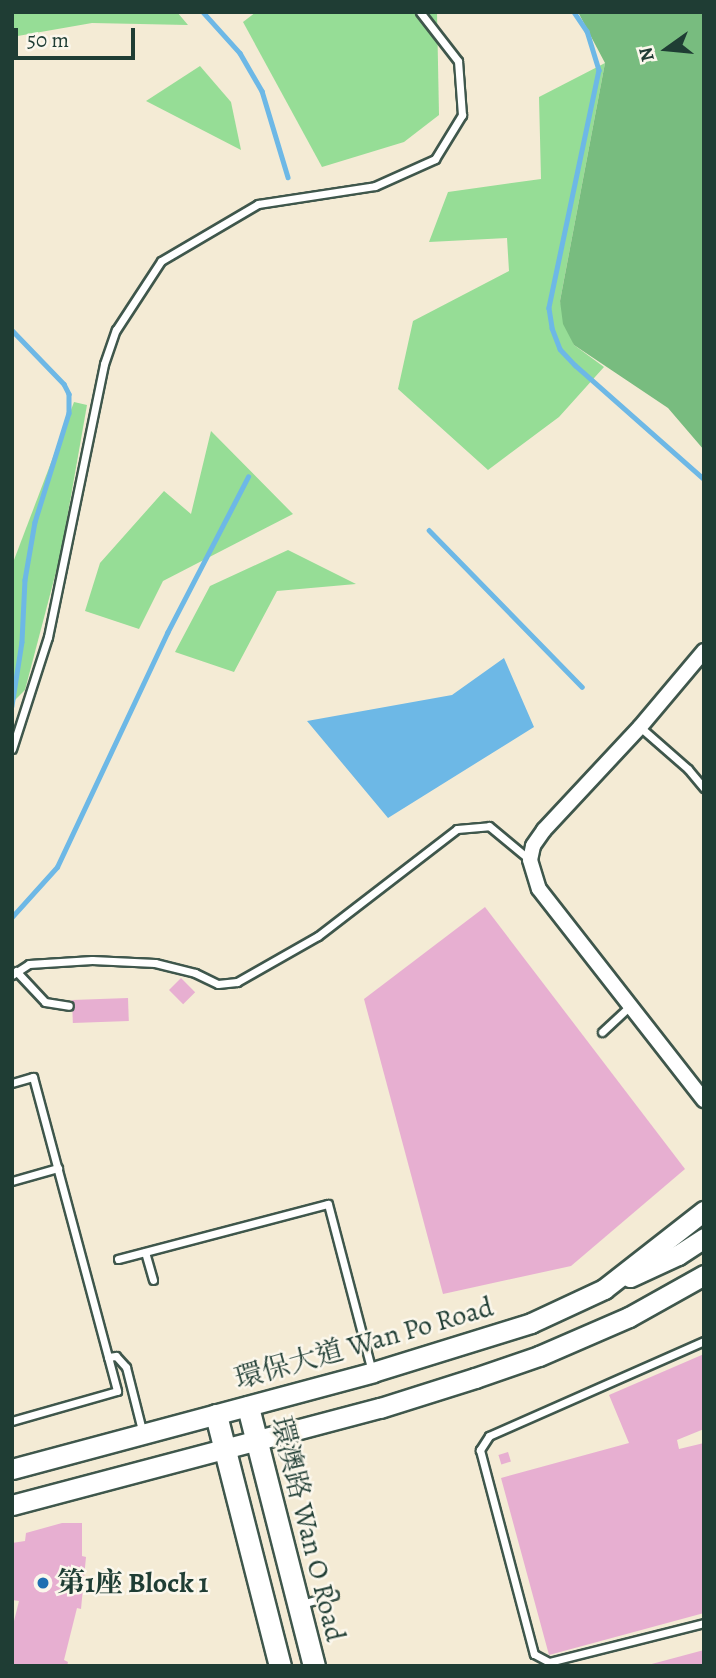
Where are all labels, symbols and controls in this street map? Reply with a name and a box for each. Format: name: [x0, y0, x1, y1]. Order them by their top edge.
scale bar: [18, 14, 138, 58]
north arrow: [632, 14, 702, 84]
text: 50 m: [27, 26, 69, 54]
text: N: [632, 44, 661, 64]
street label: 環保大道 Wan Po Road: [231, 1290, 497, 1396]
street label: 環澳路 Wan O Road: [264, 1413, 352, 1645]
place label: 第1座 Block 1: [57, 1566, 209, 1600]
marker: 第1座 Block 1: [35, 1575, 51, 1591]

